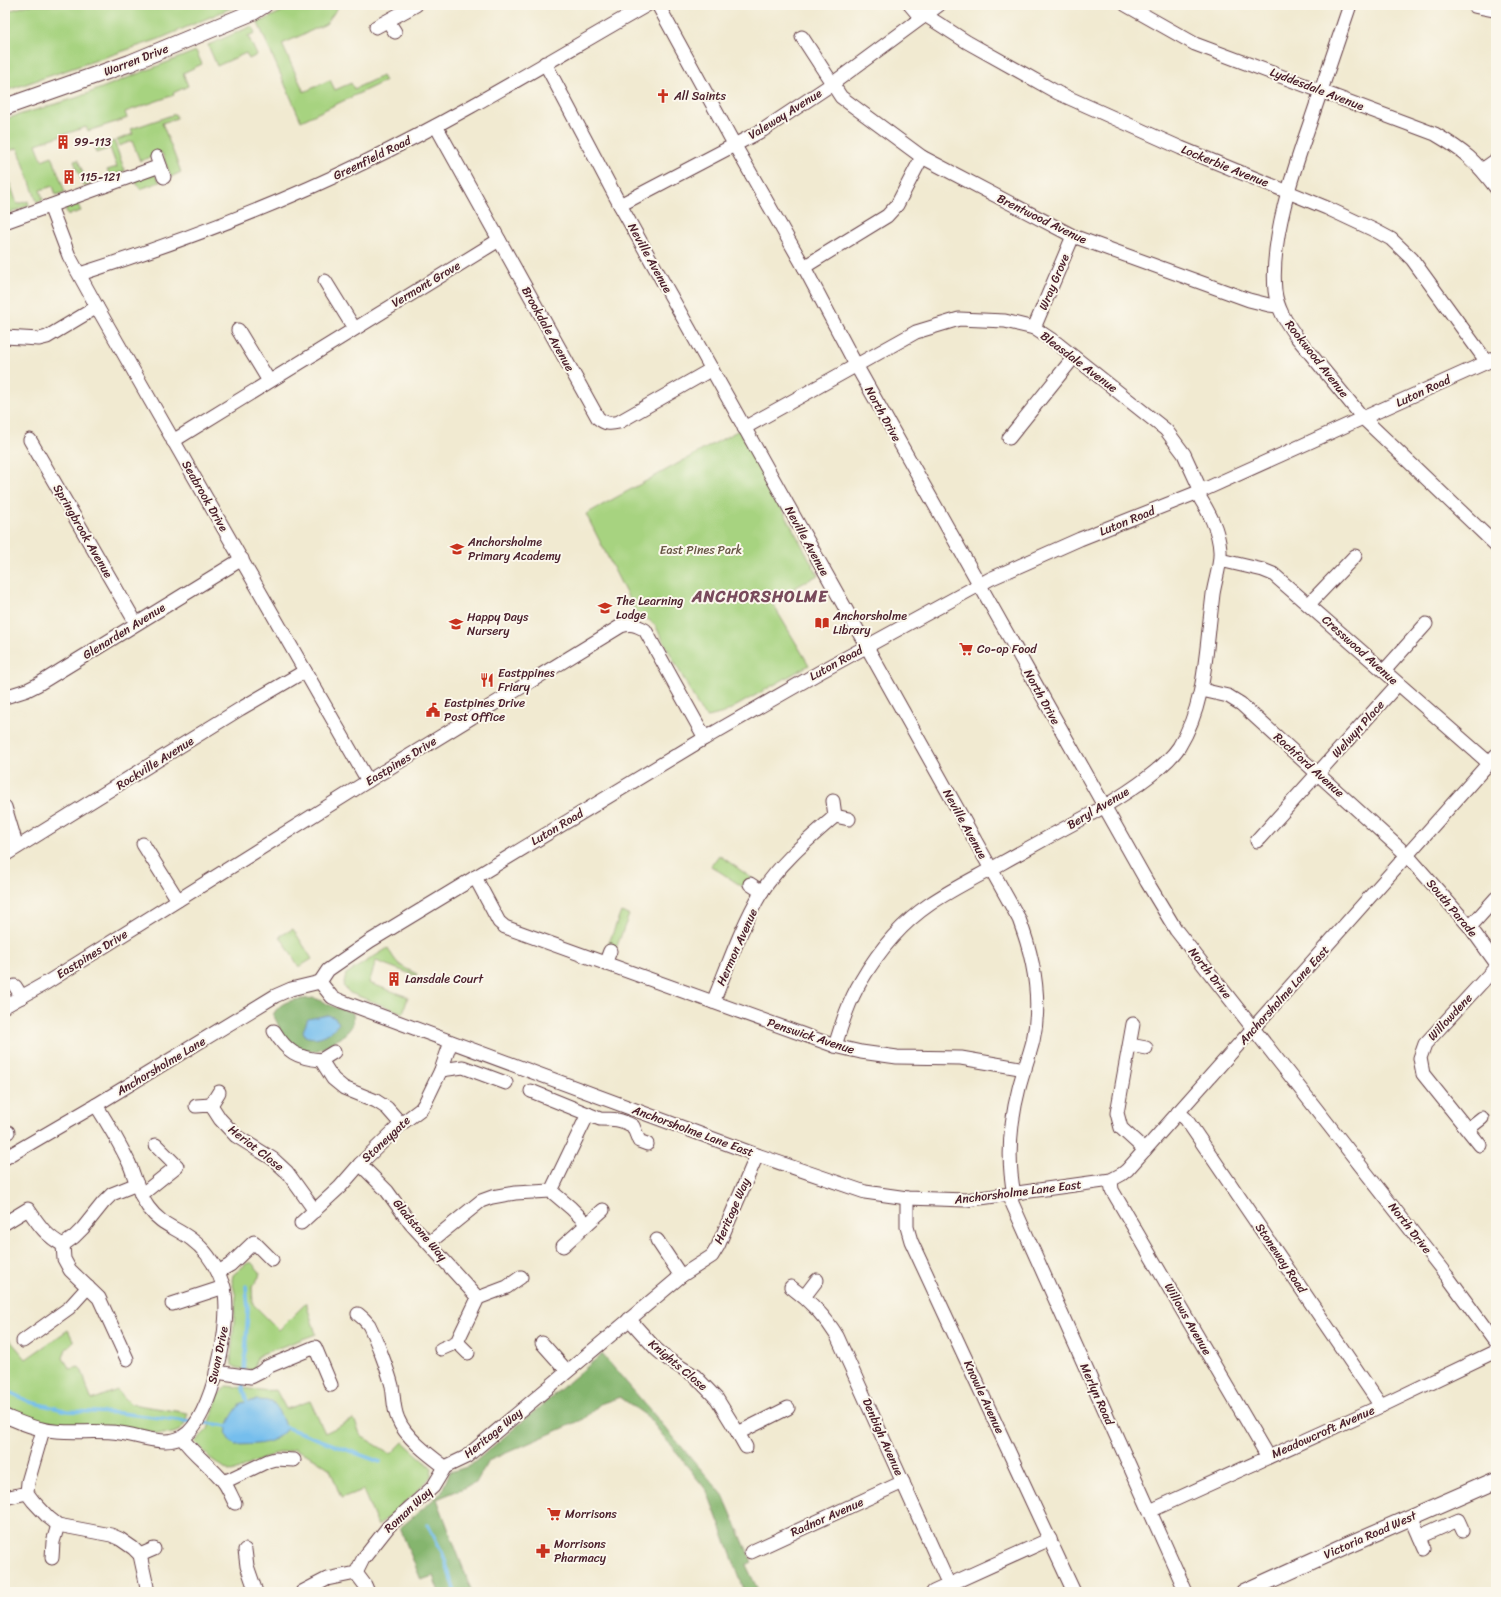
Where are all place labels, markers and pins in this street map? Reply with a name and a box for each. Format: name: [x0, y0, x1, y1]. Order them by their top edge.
place label: All Saints: [673, 85, 726, 107]
church icon: All Saints: [655, 88, 671, 104]
place label: 99-113: [74, 131, 112, 153]
building icon: 99-113: [55, 134, 71, 150]
place label: 115-121: [80, 166, 120, 188]
building icon: 115-121: [61, 169, 77, 185]
place label: Anchorsholme Primary Academy: [467, 531, 562, 567]
school or university icon: Anchorsholme Primary Academy: [449, 541, 465, 557]
place label: The Learning Lodge: [616, 590, 683, 626]
school or university icon: The Learning Lodge: [597, 600, 613, 616]
place label: Anchorsholme Library: [832, 605, 907, 641]
place label: Happy Days Nursery: [467, 606, 529, 642]
library icon: Anchorsholme Library: [814, 615, 830, 631]
school or university icon: Happy Days Nursery: [448, 616, 464, 632]
place label: Co-op Food: [977, 638, 1037, 660]
supermarket icon: Co-op Food: [958, 641, 974, 657]
place label: Eastppines Friary: [498, 662, 555, 698]
restaurant icon: Eastppines Friary: [479, 672, 495, 688]
place label: Eastpines Drive Post Office: [444, 692, 525, 728]
public building icon: Eastpines Drive Post Office: [425, 702, 441, 718]
place label: Lansdale Court: [405, 968, 484, 990]
building icon: Lansdale Court: [386, 971, 402, 987]
place label: Morrisons: [565, 1503, 617, 1525]
supermarket icon: Morrisons: [546, 1506, 562, 1522]
place label: Morrisons Pharmacy: [554, 1533, 607, 1569]
pharmacy icon: Morrisons Pharmacy: [535, 1543, 551, 1559]

